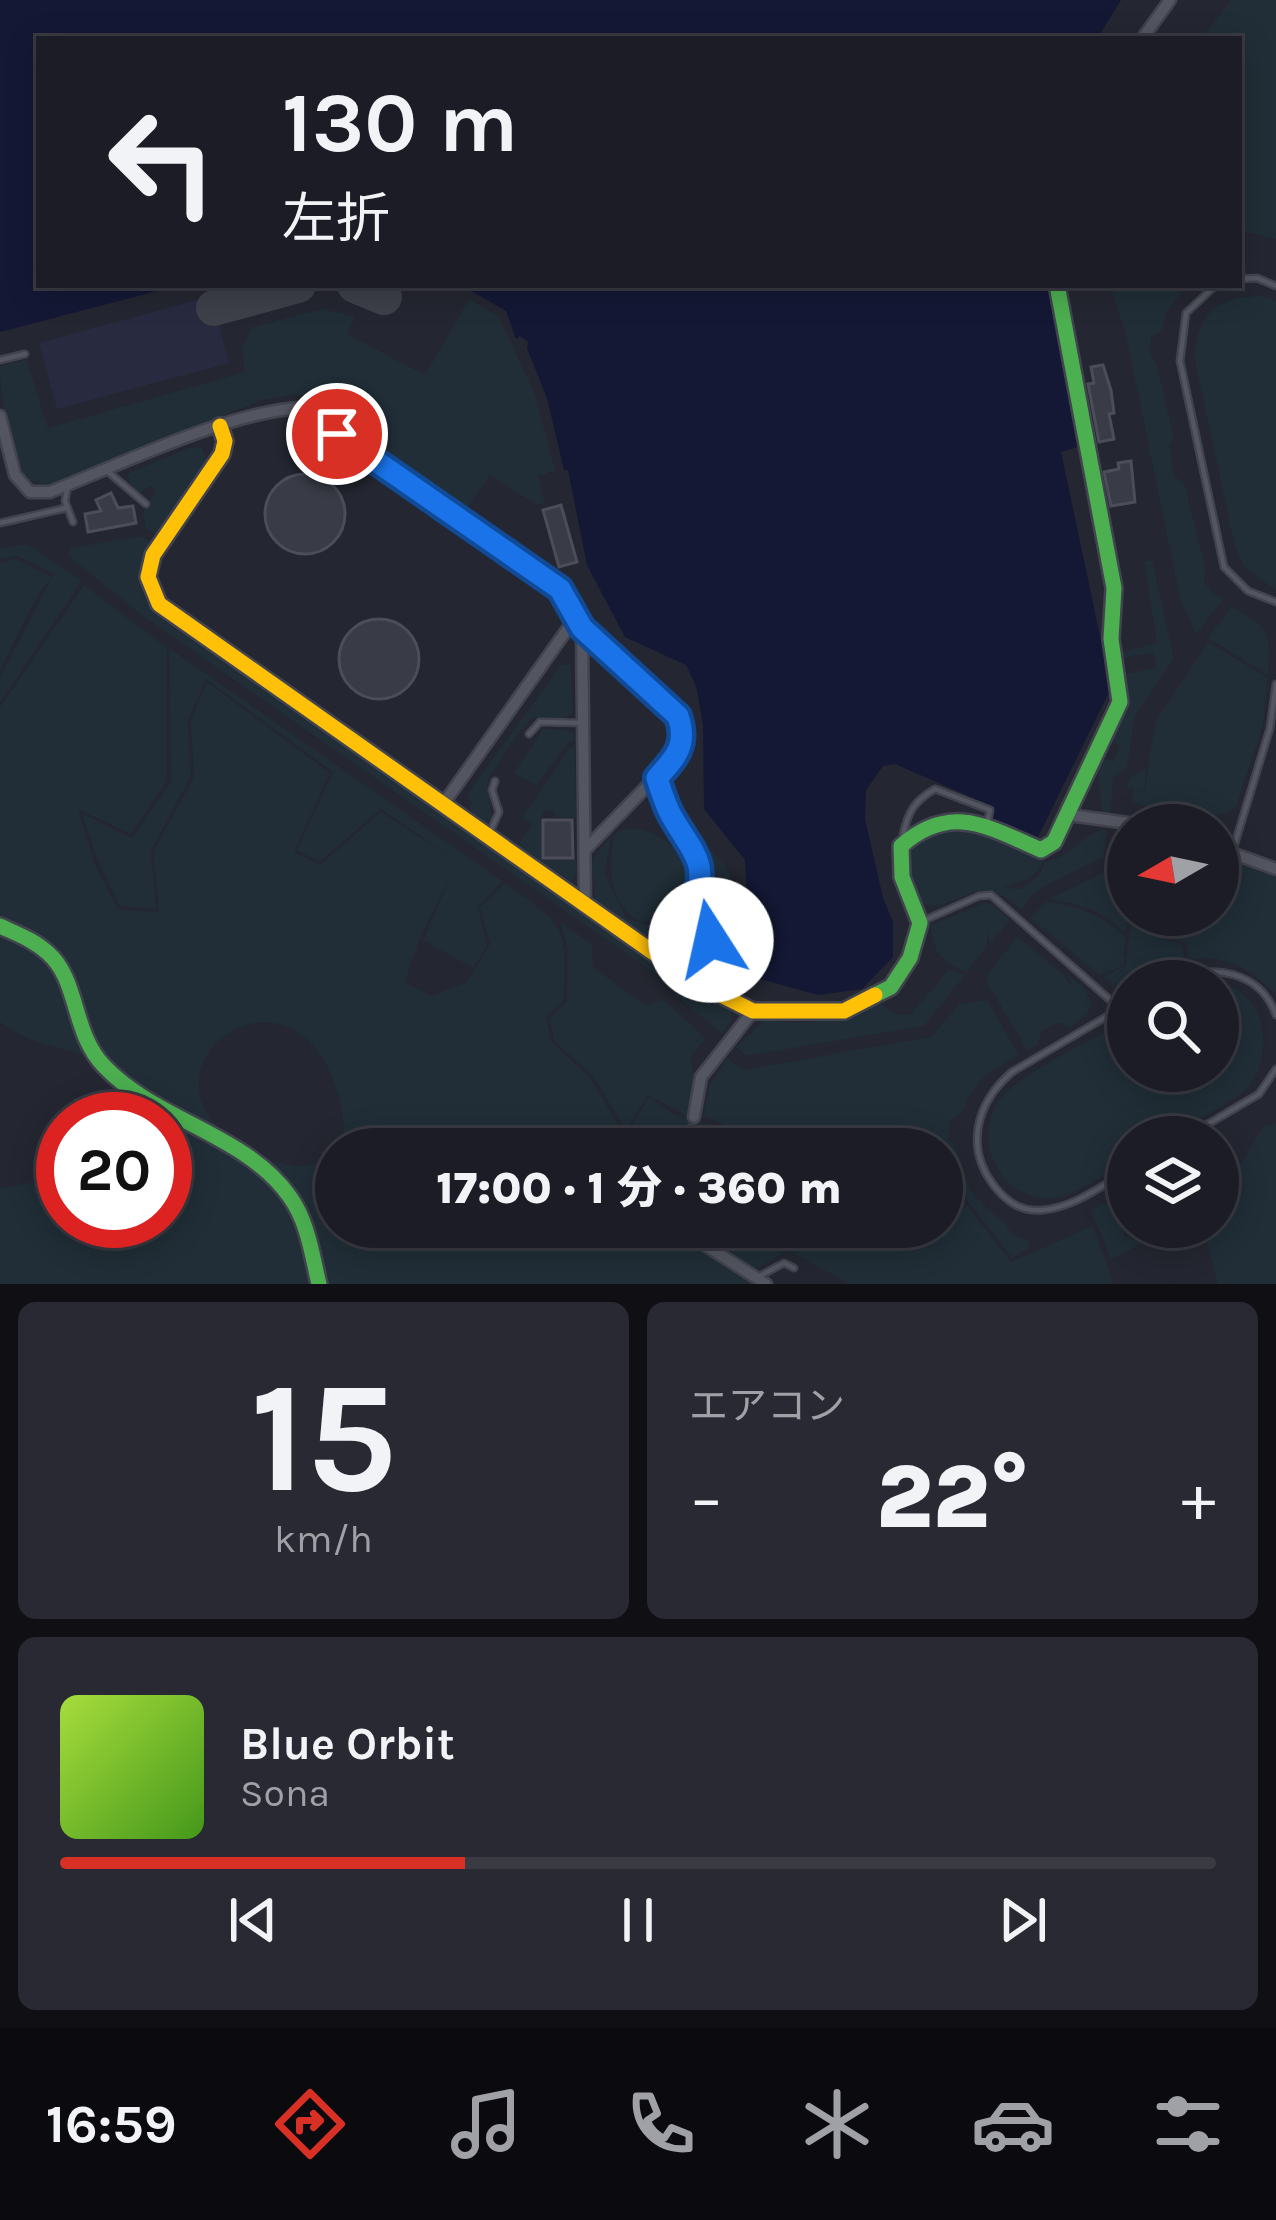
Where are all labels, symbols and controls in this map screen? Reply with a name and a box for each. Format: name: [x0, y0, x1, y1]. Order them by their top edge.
text: 130 m: [282, 74, 518, 172]
icon: left: [84, 84, 240, 240]
text: 左折: [282, 187, 390, 251]
pin: [286, 383, 388, 485]
icon: arrive: [304, 401, 370, 467]
north arrow: [1107, 804, 1239, 936]
map controls: [1107, 804, 1239, 1248]
position arrow: [648, 877, 774, 1003]
button: search: [1107, 960, 1239, 1092]
speed limit sign: 20: [36, 1092, 192, 1248]
button: layers: [1107, 1116, 1239, 1248]
text: 17:00 · 1 分 · 360 m: [436, 1162, 842, 1214]
text: 15: [250, 1347, 397, 1529]
text: エアコン: [689, 1383, 845, 1429]
text: 22°: [876, 1444, 1029, 1550]
text: −: [689, 1459, 724, 1537]
text: +: [1181, 1459, 1216, 1537]
text: km/h: [274, 1516, 373, 1562]
text: Blue Orbit: [240, 1718, 455, 1770]
text: Sona: [240, 1770, 330, 1816]
icon: previous: [220, 1887, 286, 1953]
icon: pause: [605, 1887, 671, 1953]
icon: next: [990, 1887, 1056, 1953]
icon: directions: [268, 2082, 352, 2166]
icon: music: [444, 2082, 528, 2166]
icon: phone: [619, 2082, 703, 2166]
icon: climate: [795, 2082, 879, 2166]
icon: car: [971, 2082, 1055, 2166]
icon: filters: [1146, 2082, 1230, 2166]
text: 16:59: [46, 2092, 177, 2156]

